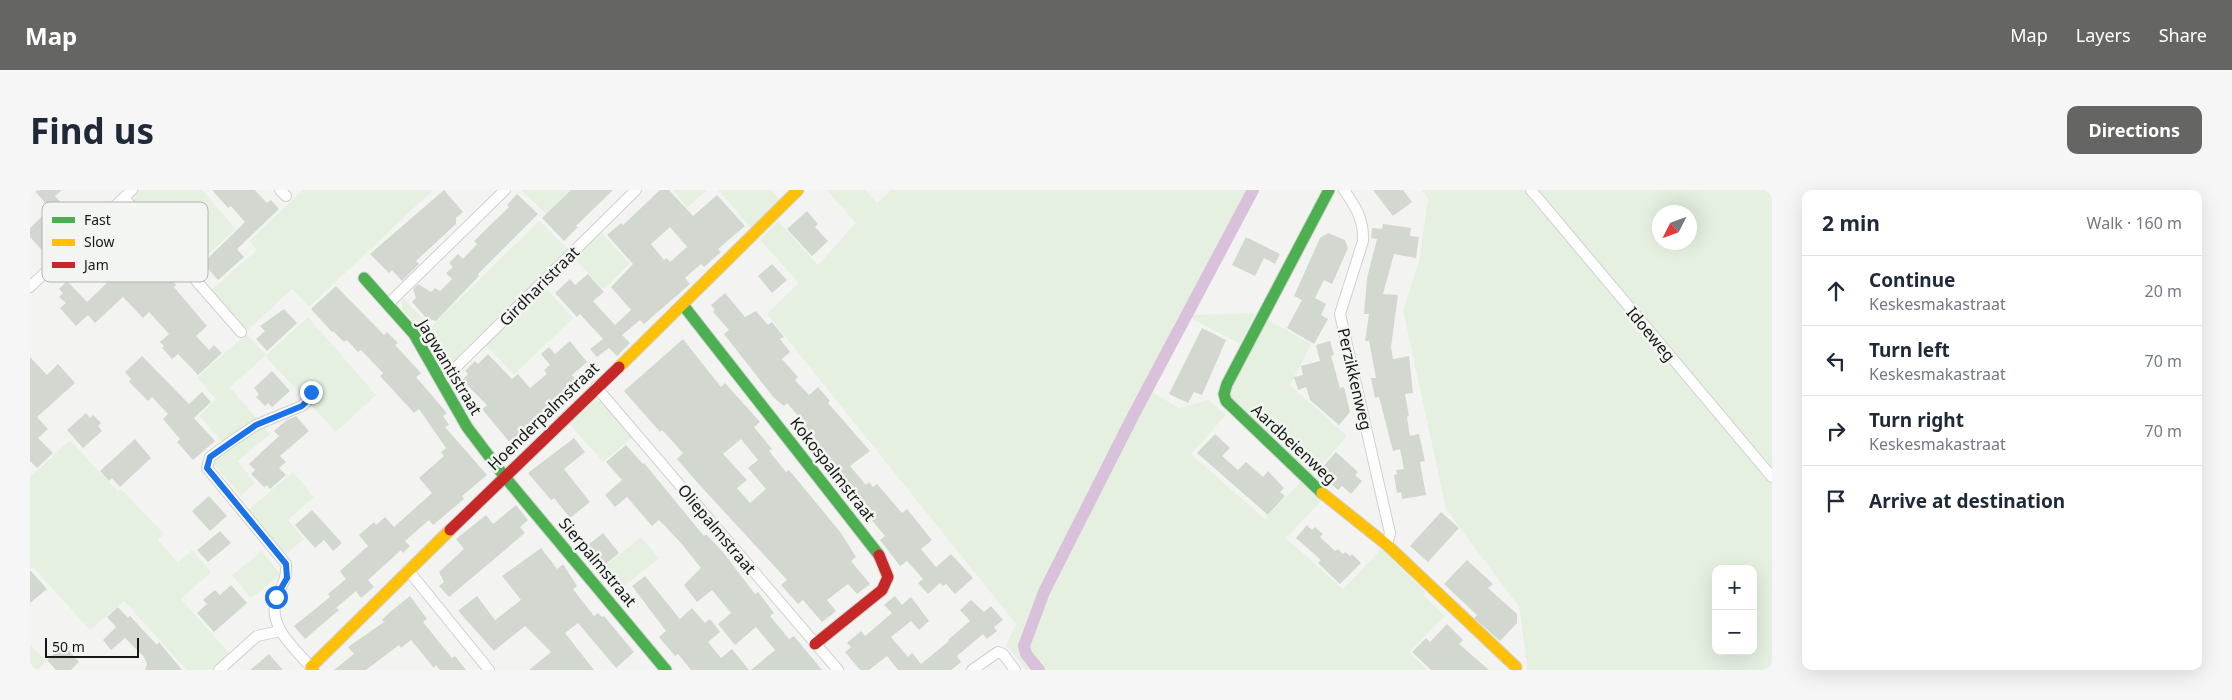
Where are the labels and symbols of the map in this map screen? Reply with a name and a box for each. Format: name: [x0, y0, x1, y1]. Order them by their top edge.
legend: [42, 202, 208, 282]
north arrow: [1652, 205, 1697, 250]
text: Fast: [84, 210, 111, 229]
text: Slow: [84, 232, 115, 251]
street label: Girdharistraat: [494, 241, 584, 331]
text: Jam: [82, 255, 109, 274]
street label: Idoeweg: [1622, 302, 1680, 366]
street label: Jagwantistraat: [412, 313, 487, 419]
street label: Perzikkenweg: [1333, 326, 1377, 432]
street label: Hoenderpalmstraat: [482, 357, 604, 475]
route end: [300, 381, 323, 404]
street label: Aardbeienweg: [1247, 399, 1341, 489]
street label: Kokospalmstraat: [785, 412, 881, 526]
street label: Oliepalmstraat: [673, 479, 761, 579]
street label: Sierpalmstraat: [554, 513, 642, 611]
route start: [265, 586, 288, 609]
scale bar: [45, 635, 139, 658]

